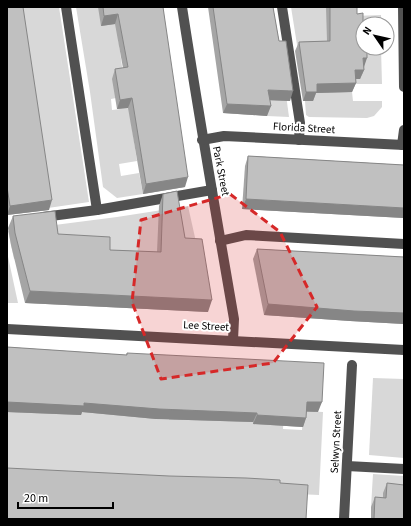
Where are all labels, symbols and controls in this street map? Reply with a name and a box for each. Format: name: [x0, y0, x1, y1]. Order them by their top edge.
north arrow: [355, 16, 395, 56]
text: N: [359, 23, 375, 38]
street label: Florida Street: [273, 119, 336, 137]
street label: Park Street: [209, 145, 233, 197]
street label: Lee Street: [183, 317, 230, 335]
street label: Selwyn Street: [327, 410, 345, 474]
scale bar: [18, 484, 113, 510]
text: 20 m: [24, 490, 48, 507]

